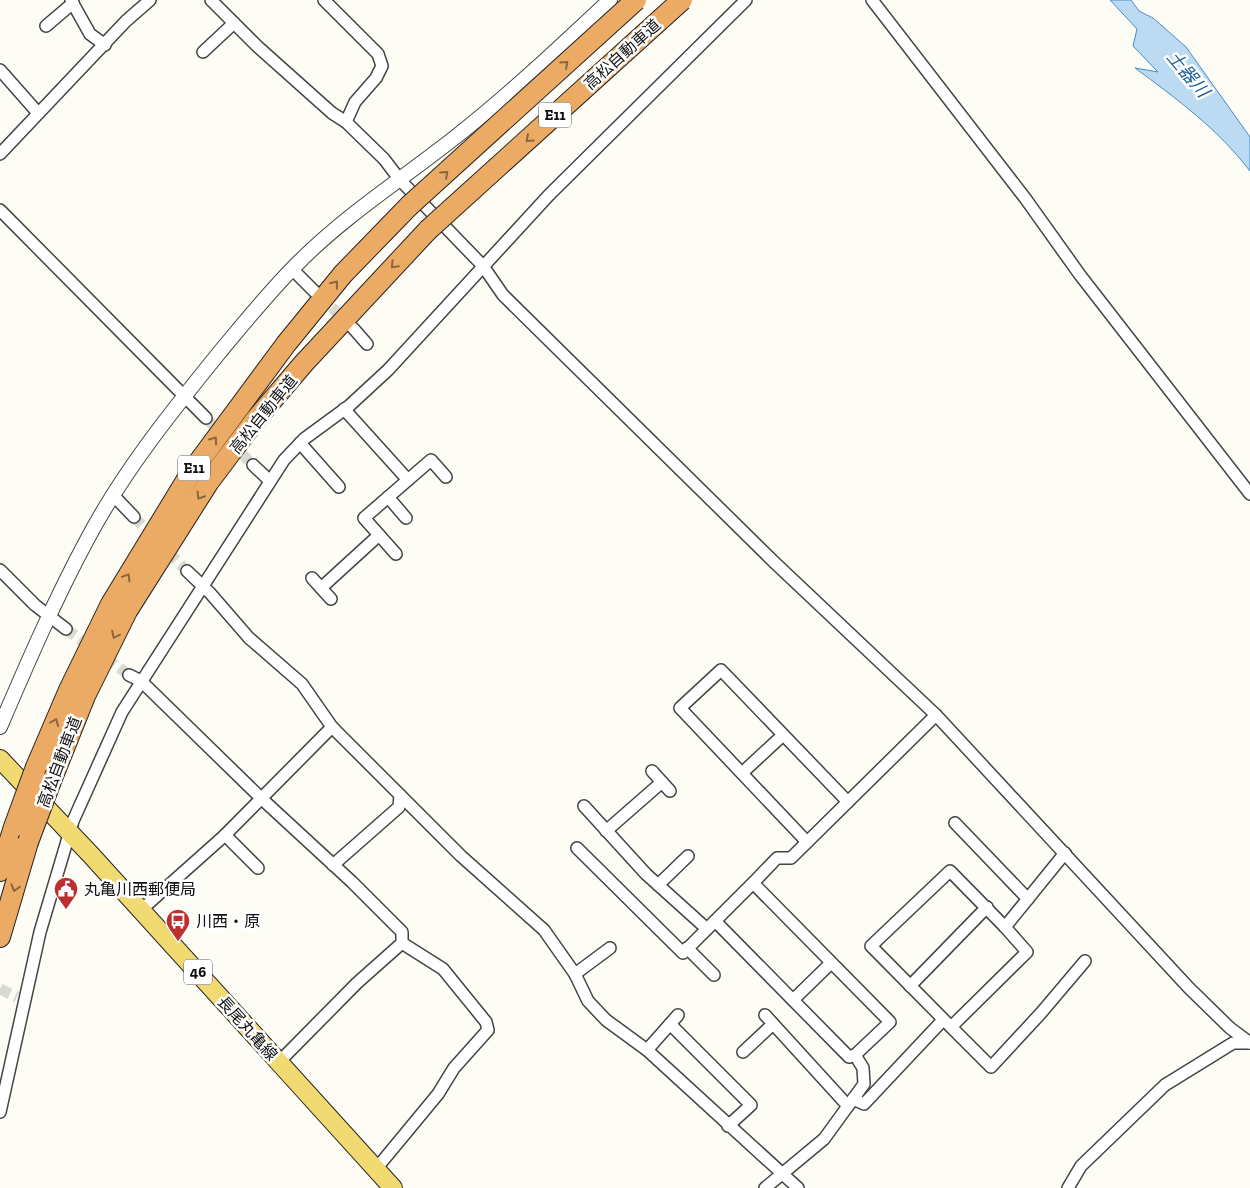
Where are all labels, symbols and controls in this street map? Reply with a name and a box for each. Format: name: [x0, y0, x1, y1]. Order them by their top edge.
street label: 高松自動車道: [580, 15, 664, 94]
water label: 土器川: [1162, 46, 1215, 103]
one-way arrow: [560, 61, 569, 70]
road number: E11: [539, 102, 571, 128]
one-way arrow: [525, 133, 534, 142]
one-way arrow: [440, 170, 449, 179]
one-way arrow: [391, 260, 400, 269]
one-way arrow: [329, 280, 338, 289]
street label: 高松自動車道: [226, 371, 301, 458]
one-way arrow: [208, 436, 217, 446]
road number: E11: [178, 456, 210, 480]
one-way arrow: [197, 491, 206, 500]
one-way arrow: [121, 573, 131, 582]
one-way arrow: [111, 630, 121, 639]
street label: 高松自動車道: [33, 714, 86, 810]
one-way arrow: [50, 719, 60, 727]
public building icon: 丸亀川西郵便局: [53, 876, 79, 910]
place label: 丸亀川西郵便局: [84, 880, 196, 899]
one-way arrow: [10, 884, 20, 892]
bus stop icon: 川西・原: [165, 908, 191, 942]
place label: 川西・原: [196, 912, 260, 931]
road number: 46: [184, 960, 212, 984]
street label: 長尾丸亀線: [214, 992, 281, 1064]

